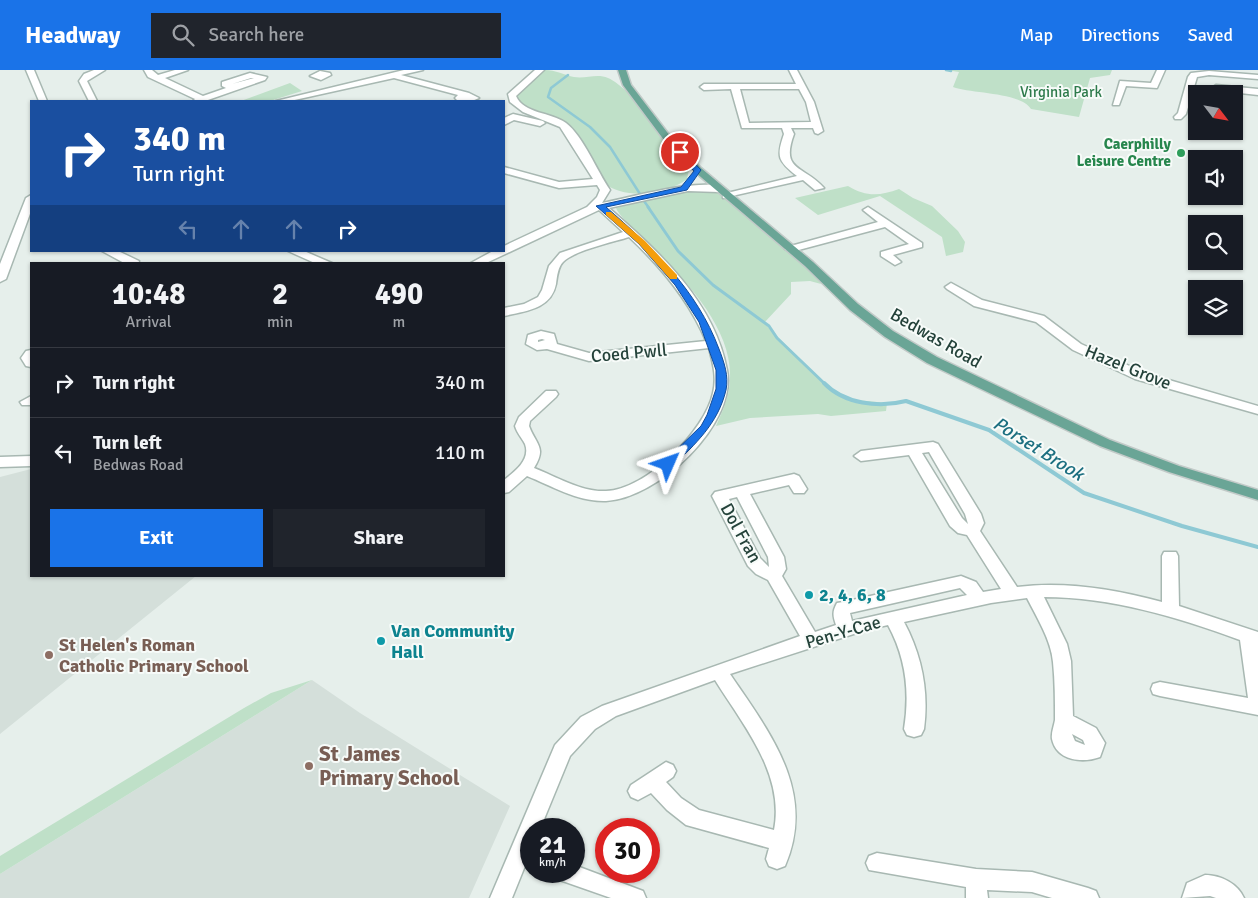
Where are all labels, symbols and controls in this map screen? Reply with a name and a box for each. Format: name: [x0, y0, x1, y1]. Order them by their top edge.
search box: [151, 13, 501, 58]
text: Headway: [25, 20, 121, 50]
icon: search: [169, 21, 197, 49]
text: Search here: [209, 23, 304, 47]
text: Map: [1020, 24, 1053, 46]
text: Directions: [1081, 24, 1160, 46]
text: Saved: [1188, 24, 1233, 46]
park label: Virginia Park: [1020, 83, 1102, 101]
north arrow: [1188, 85, 1242, 140]
map controls: [1188, 85, 1243, 335]
text: 340 m: [133, 117, 226, 160]
icon: right: [50, 120, 115, 185]
pin: [659, 131, 701, 173]
place label: Caerphilly Leisure Centre: [1077, 135, 1172, 170]
icon: arrive: [666, 138, 694, 166]
marker: Caerphilly Leisure Centre: [1175, 147, 1187, 159]
button: sound: [1188, 150, 1243, 205]
text: Turn right: [133, 160, 225, 187]
icon: left: [174, 215, 202, 243]
icon: ahead: [227, 215, 255, 243]
icon: ahead: [280, 215, 308, 243]
icon: right: [333, 215, 361, 243]
button: search: [1188, 215, 1243, 270]
text: 10:48: [112, 276, 185, 313]
text: 2: [272, 276, 288, 313]
text: 490: [375, 276, 423, 313]
button: layers: [1188, 280, 1243, 335]
street label: Bedwas Road: [886, 303, 986, 373]
text: Arrival: [125, 312, 172, 332]
text: min: [267, 312, 293, 332]
text: m: [393, 312, 405, 332]
street label: Coed Pwll: [590, 339, 668, 367]
street label: Hazel Grove: [1082, 340, 1174, 394]
icon: right: [50, 369, 78, 397]
text: Turn right: [93, 371, 175, 395]
text: 340 m: [435, 371, 485, 395]
water label: Porset Brook: [988, 411, 1090, 487]
text: Turn left: [93, 431, 162, 455]
position arrow: [641, 437, 693, 489]
icon: left: [50, 439, 78, 467]
text: 110 m: [435, 441, 485, 465]
text: Bedwas Road: [93, 455, 183, 475]
street label: Dol Fran: [716, 499, 766, 567]
button: Exit: [50, 509, 263, 567]
button: Share: [273, 509, 485, 567]
place label: 2, 4, 6, 8: [819, 584, 886, 606]
marker: 2, 4, 6, 8: [803, 589, 815, 601]
street label: Pen-Y-Cae: [803, 611, 883, 653]
place label: Van Community Hall: [391, 620, 515, 663]
place label: St Helen's Roman Catholic Primary School: [59, 634, 249, 677]
marker: Van Community Hall: [375, 635, 387, 647]
marker: St Helen's Roman Catholic Primary School: [43, 649, 55, 661]
place label: St James Primary School: [319, 741, 460, 791]
marker: St James Primary School: [303, 760, 315, 772]
speed limit sign: 30: [595, 818, 660, 883]
text: 21: [539, 829, 566, 860]
text: km/h: [539, 855, 566, 870]

